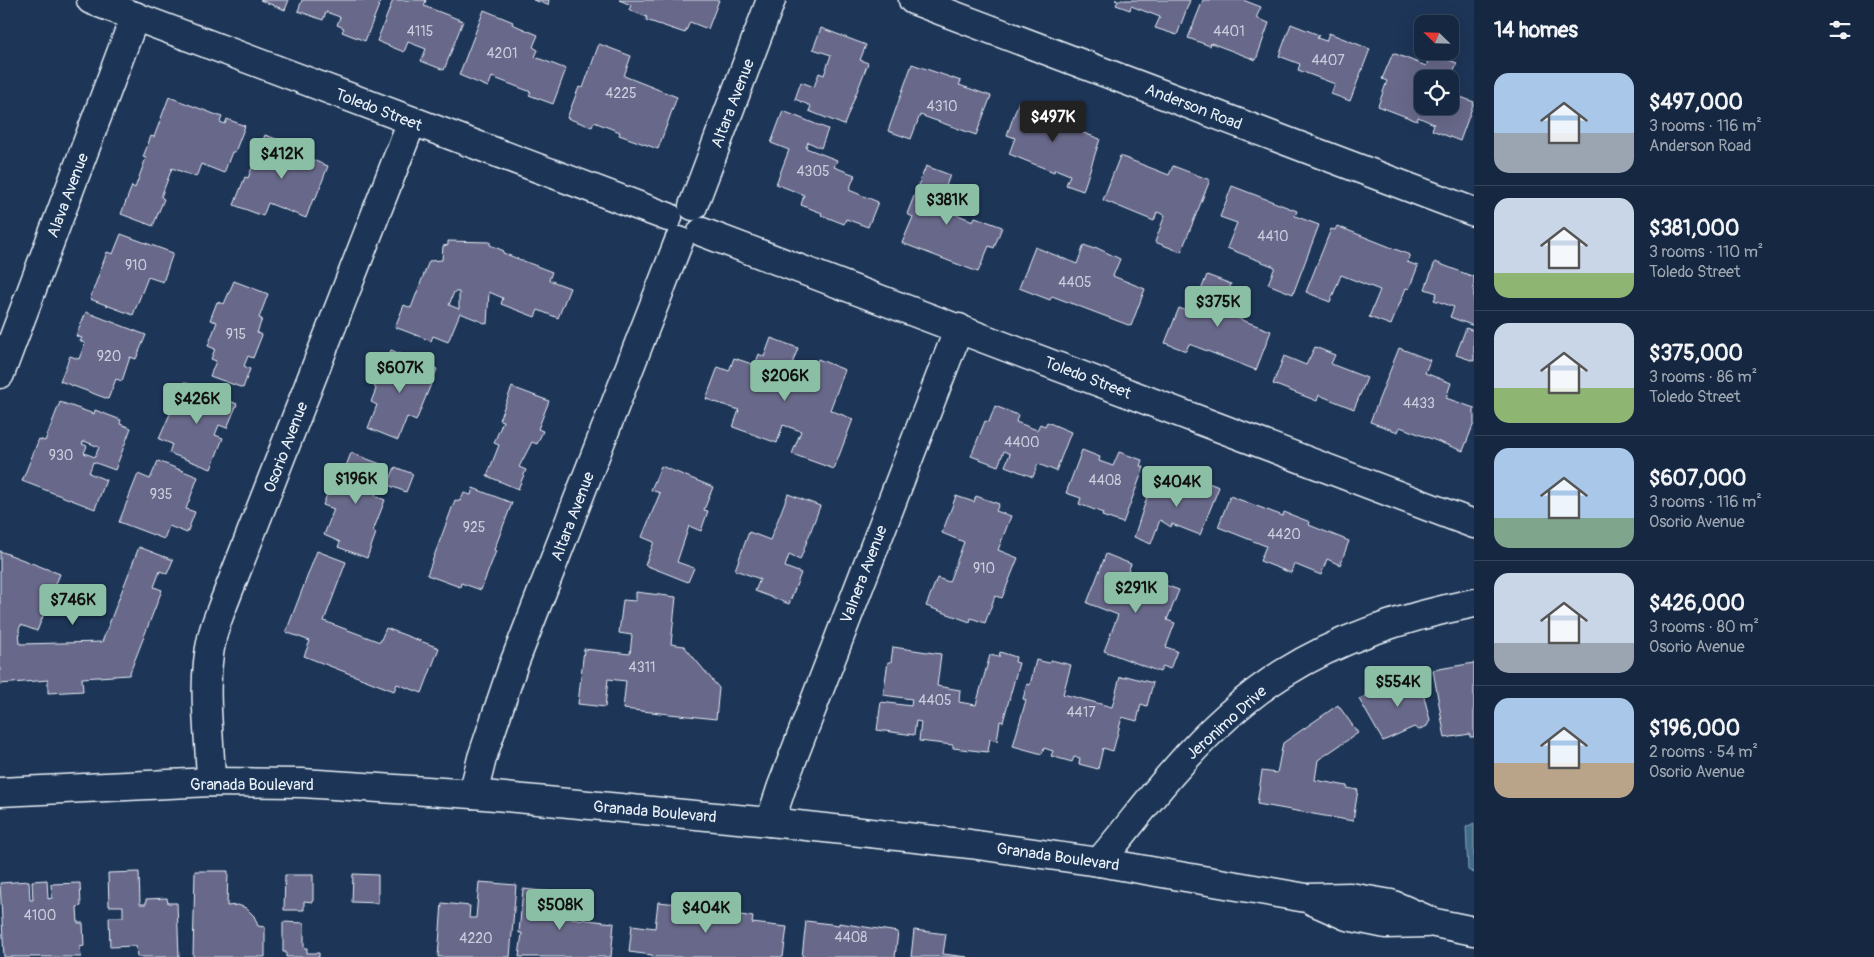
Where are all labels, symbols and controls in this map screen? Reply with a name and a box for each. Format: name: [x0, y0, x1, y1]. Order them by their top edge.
north arrow: [1414, 15, 1459, 60]
map controls: [1414, 15, 1459, 115]
icon: filters: [1826, 16, 1854, 44]
text: 14 homes: [1494, 17, 1578, 44]
house number: 4115: [407, 23, 433, 40]
house number: 4401: [1213, 23, 1245, 40]
house number: 4201: [487, 45, 517, 62]
house number: 4407: [1311, 52, 1345, 69]
street label: Altara Avenue: [707, 56, 759, 151]
button: locate: [1414, 70, 1459, 115]
street label: Anderson Road: [1142, 79, 1245, 135]
street label: Toledo Street: [332, 84, 425, 136]
house number: 4225: [605, 85, 637, 102]
text: $497,000: [1649, 89, 1743, 116]
icon: home: [1534, 93, 1594, 153]
house number: 4310: [927, 98, 957, 115]
pin: $497K: [1018, 100, 1088, 143]
text: $497K: [1031, 107, 1075, 127]
text: 3 rooms · 116 m²: [1649, 116, 1762, 136]
text: Anderson Road: [1649, 136, 1751, 156]
pin: $412K: [247, 138, 317, 180]
text: $412K: [261, 144, 303, 164]
street label: Alava Avenue: [43, 150, 93, 240]
house number: 4305: [796, 163, 830, 180]
pin: $381K: [912, 184, 982, 226]
text: $381K: [926, 190, 968, 210]
text: $381,000: [1649, 215, 1739, 242]
icon: home: [1534, 218, 1594, 278]
house number: 4410: [1257, 228, 1289, 245]
text: 3 rooms · 110 m²: [1649, 242, 1763, 262]
house number: 910: [125, 257, 147, 274]
text: Toledo Street: [1649, 262, 1740, 282]
house number: 4405: [1058, 274, 1092, 291]
pin: $375K: [1183, 286, 1253, 328]
text: $375K: [1196, 292, 1240, 312]
house number: 915: [226, 326, 246, 343]
text: $375,000: [1649, 340, 1743, 367]
icon: home: [1534, 343, 1594, 403]
house number: 920: [97, 348, 121, 365]
pin: $607K: [365, 352, 435, 394]
street label: Toledo Street: [1041, 352, 1134, 404]
text: $607K: [376, 358, 424, 378]
pin: $206K: [750, 360, 820, 402]
text: $206K: [761, 366, 809, 386]
text: 3 rooms · 86 m²: [1649, 367, 1757, 387]
pin: $426K: [162, 382, 232, 425]
text: Toledo Street: [1649, 387, 1740, 407]
text: $426K: [174, 389, 220, 409]
house number: 4433: [1403, 395, 1435, 412]
street label: Osorio Avenue: [259, 399, 312, 496]
house number: 4400: [1004, 434, 1040, 451]
house number: 930: [49, 447, 73, 464]
pin: $196K: [321, 462, 391, 505]
text: $607,000: [1649, 465, 1746, 492]
pin: $404K: [1142, 466, 1212, 508]
icon: home: [1534, 468, 1594, 528]
text: $196K: [335, 469, 377, 489]
street label: Altara Avenue: [547, 469, 599, 564]
house number: 4408: [1089, 472, 1121, 489]
text: $404K: [1153, 472, 1201, 492]
house number: 935: [150, 486, 172, 503]
text: 3 rooms · 116 m²: [1649, 492, 1762, 512]
text: Osorio Avenue: [1649, 512, 1745, 532]
house number: 925: [463, 519, 485, 536]
street label: Valnera Avenue: [836, 522, 892, 626]
house number: 4420: [1267, 526, 1301, 543]
house number: 910: [973, 560, 995, 577]
pin: $291K: [1101, 572, 1171, 614]
text: $291K: [1115, 578, 1157, 598]
pin: $746K: [38, 584, 108, 626]
text: $746K: [50, 590, 96, 610]
text: $426,000: [1649, 590, 1745, 617]
icon: home: [1534, 593, 1594, 653]
text: 3 rooms · 80 m²: [1649, 617, 1759, 637]
text: Osorio Avenue: [1649, 637, 1745, 657]
house number: 4311: [629, 659, 655, 676]
pin: $554K: [1363, 666, 1433, 708]
text: $554K: [1376, 672, 1420, 692]
street label: Jeronimo Drive: [1182, 681, 1271, 764]
house number: 4405: [918, 692, 952, 709]
house number: 4417: [1066, 704, 1096, 721]
text: $196,000: [1649, 715, 1740, 742]
icon: home: [1534, 718, 1594, 778]
text: 2 rooms · 54 m²: [1649, 742, 1758, 762]
text: Osorio Avenue: [1649, 762, 1745, 782]
street label: Granada Boulevard: [190, 775, 314, 795]
street label: Granada Boulevard: [592, 797, 717, 827]
street label: Granada Boulevard: [995, 838, 1121, 876]
pin: $508K: [525, 888, 595, 931]
pin: $404K: [671, 892, 741, 934]
text: $508K: [537, 895, 583, 915]
text: $404K: [682, 898, 730, 918]
house number: 4100: [24, 907, 56, 924]
house number: 4408: [835, 929, 867, 946]
house number: 4220: [459, 930, 493, 947]

